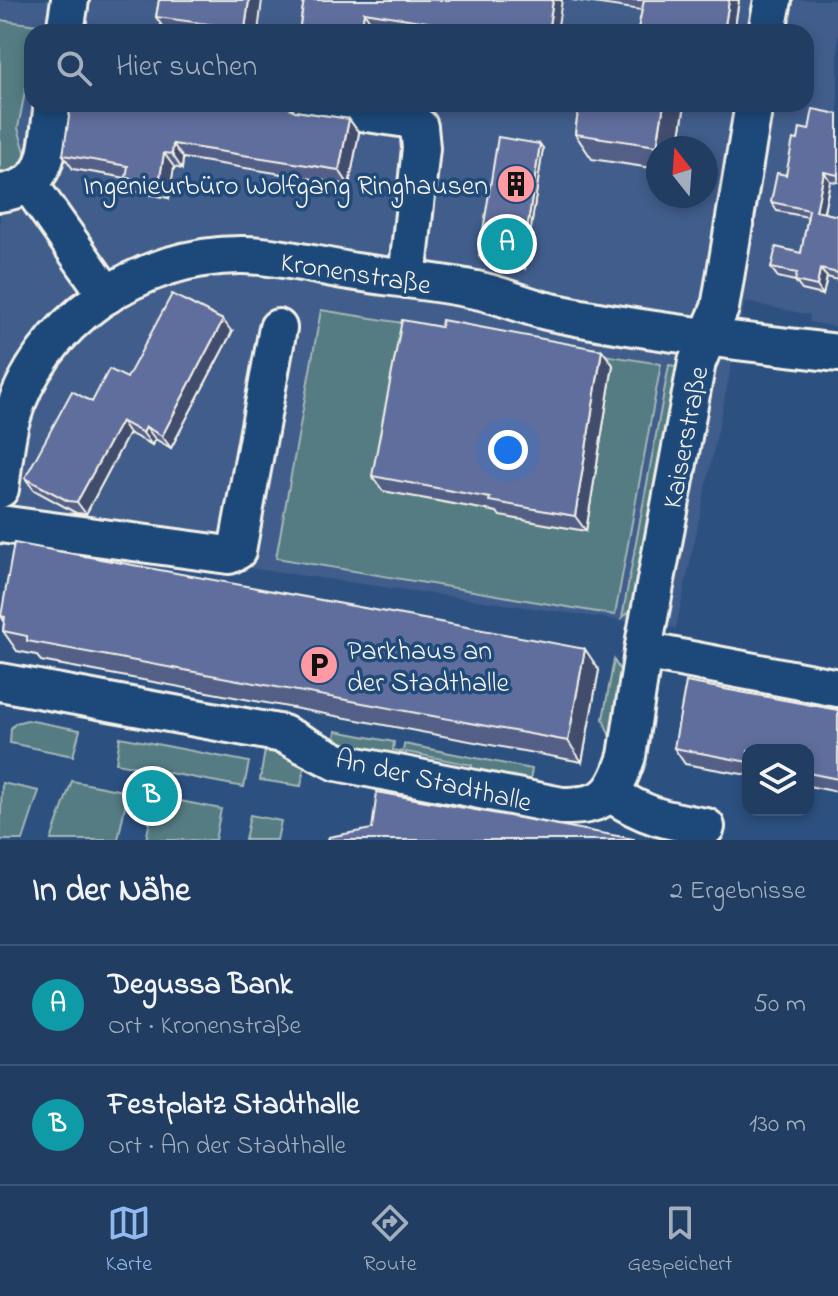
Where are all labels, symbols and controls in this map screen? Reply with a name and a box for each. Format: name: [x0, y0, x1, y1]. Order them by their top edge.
search box: [24, 24, 814, 112]
icon: search: [52, 46, 96, 90]
text: Hier suchen: [116, 46, 257, 90]
north arrow: [646, 136, 718, 208]
building icon: Ingenieurbüro Wolfgang Ringhausen: [495, 163, 537, 205]
place label: Ingenieurbüro Wolfgang Ringhausen: [83, 167, 488, 208]
pin: A: [481, 214, 533, 274]
street label: Kronenstraße: [277, 243, 434, 308]
street label: Kaiserstraße: [654, 363, 721, 512]
your location: [488, 430, 528, 470]
place label: Parkhaus an der Stadthalle: [347, 632, 509, 705]
parking icon: Parkhaus an der Stadthalle: [298, 644, 340, 686]
street label: An der Stadthalle: [331, 740, 536, 825]
map controls: [742, 744, 814, 816]
button: layers: [742, 744, 814, 816]
pin: B: [126, 766, 178, 826]
text: In der Nähe: [32, 867, 190, 917]
text: 2 Ergebnisse: [670, 873, 806, 911]
text: Degussa Bank: [108, 964, 293, 1008]
text: A: [50, 986, 66, 1024]
text: 50 m: [753, 986, 806, 1024]
text: Ort · Kronenstraße: [108, 1008, 301, 1046]
text: Festplatz Stadthalle: [108, 1084, 360, 1128]
text: B: [49, 1106, 67, 1144]
text: 130 m: [749, 1106, 806, 1144]
text: Ort · An der Stadthalle: [108, 1128, 346, 1166]
tab: Karte: [106, 1201, 152, 1281]
tab: Route: [363, 1201, 417, 1281]
tab: Gespeichert: [628, 1201, 732, 1281]

